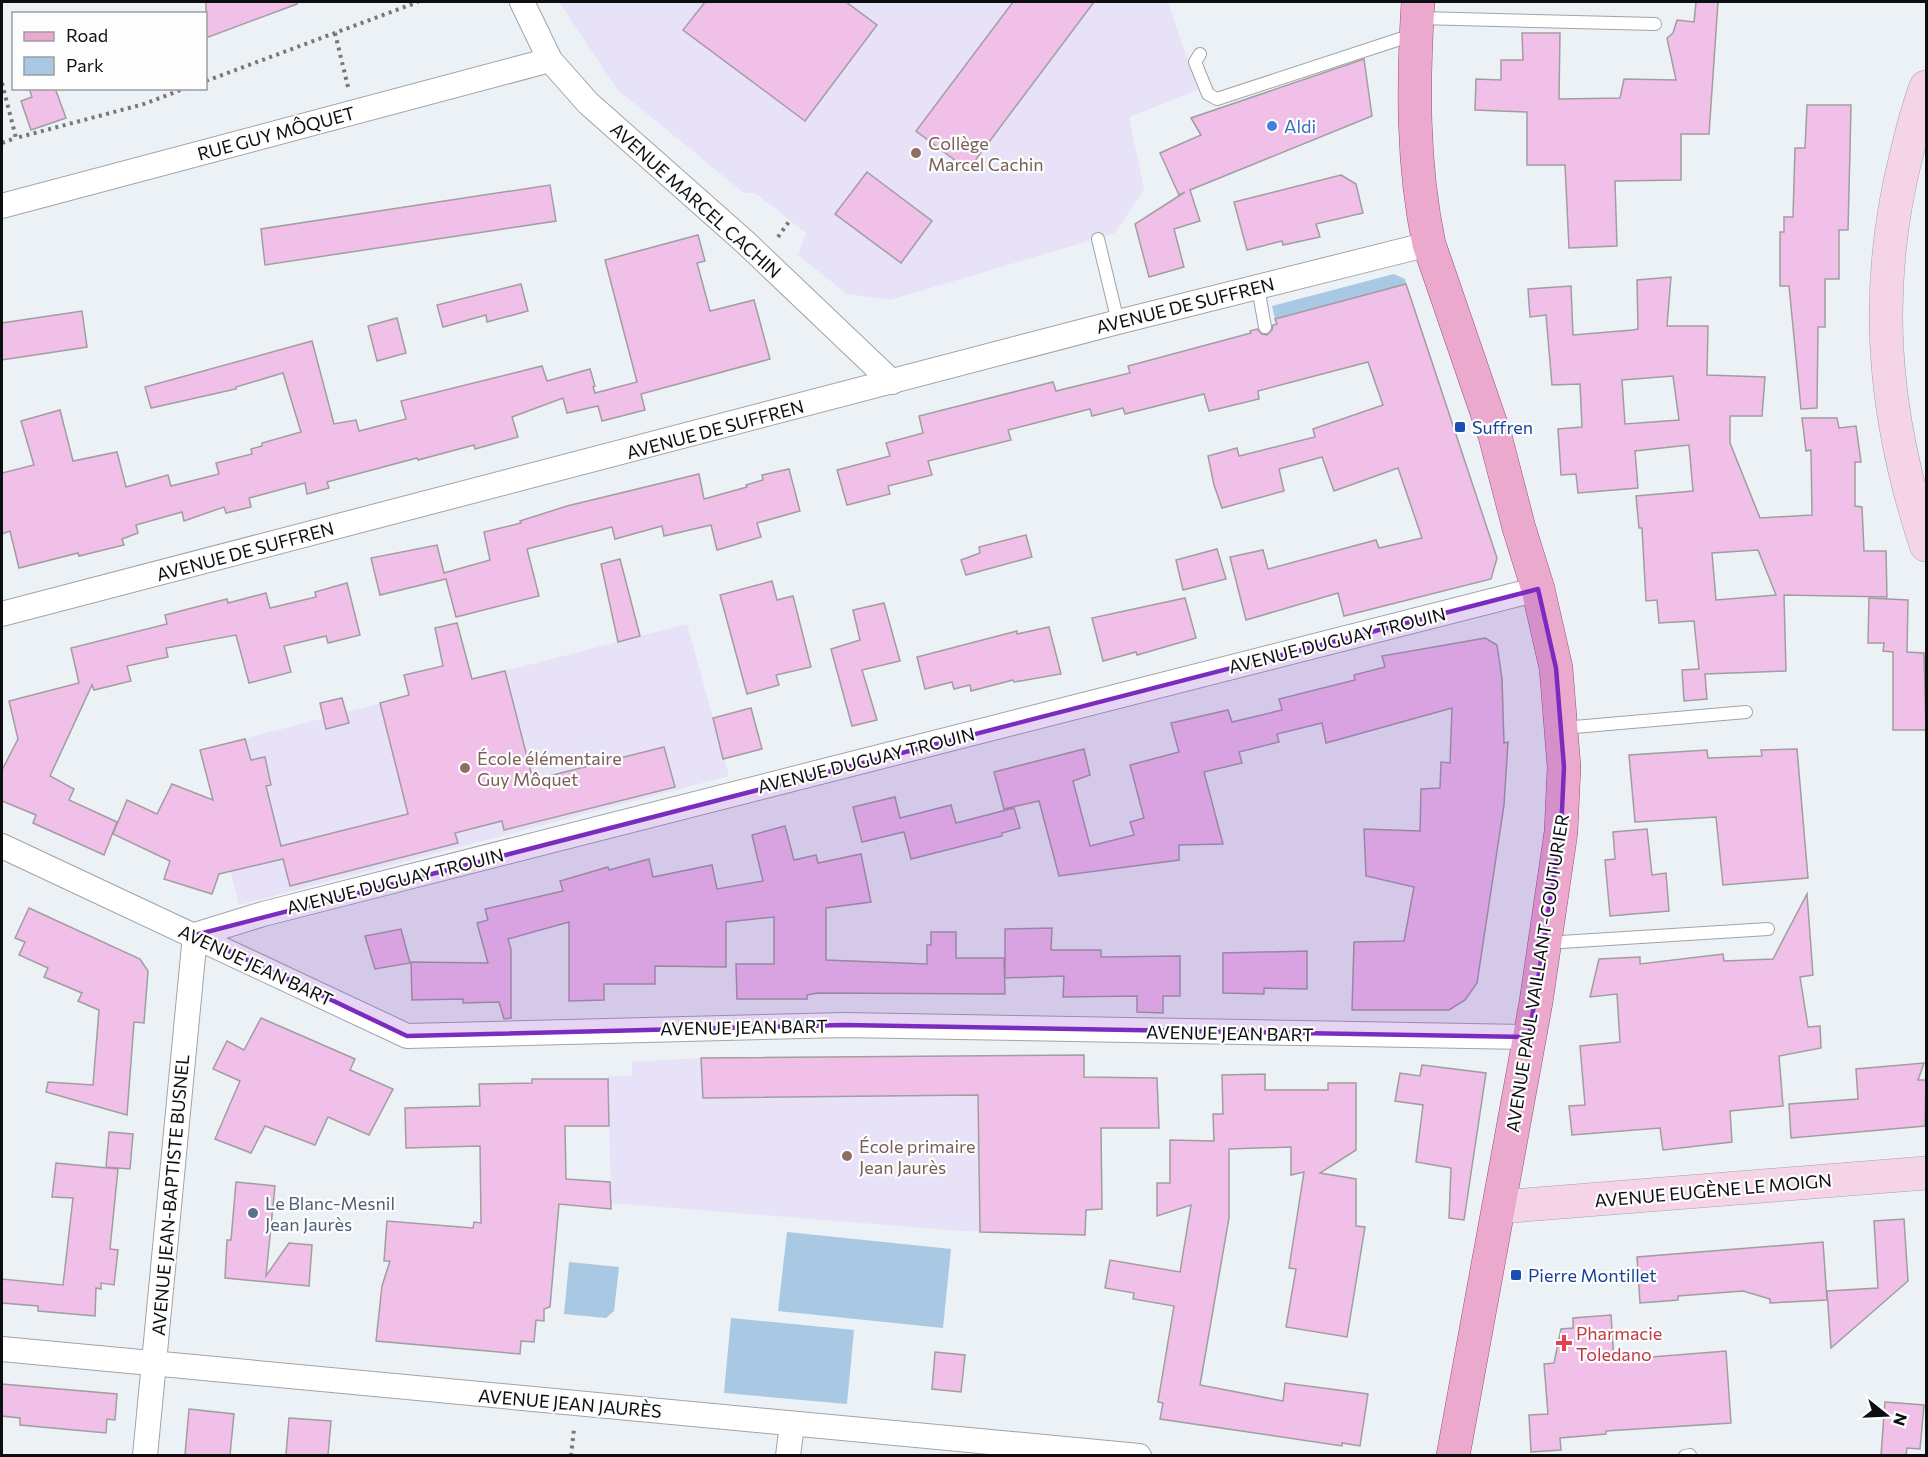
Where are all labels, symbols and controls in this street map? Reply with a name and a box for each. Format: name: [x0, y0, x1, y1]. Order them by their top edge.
legend: [12, 12, 207, 90]
text: Road: [66, 24, 108, 46]
text: Park: [66, 54, 104, 76]
street label: RUE GUY MÔQUET: [195, 101, 357, 165]
place label: Aldi: [1284, 115, 1316, 137]
street label: AVENUE MARCEL CACHIN: [606, 118, 786, 282]
marker: Aldi: [1265, 119, 1279, 133]
place label: Collège Marcel Cachin: [928, 132, 1044, 175]
marker: Collège Marcel Cachin: [909, 146, 923, 160]
street label: AVENUE DE SUFFREN: [1094, 272, 1276, 338]
street label: AVENUE DE SUFFREN: [624, 395, 806, 463]
place label: Suffren: [1472, 416, 1533, 438]
marker: Suffren: [1453, 420, 1467, 434]
street label: AVENUE DE SUFFREN: [154, 517, 336, 585]
street label: AVENUE DUGUAY TROUIN: [1226, 602, 1448, 678]
street label: AVENUE DUGUAY TROUIN: [755, 722, 977, 798]
place label: École élémentaire Guy Môquet: [477, 747, 622, 790]
marker: École élémentaire Guy Môquet: [458, 761, 472, 775]
street label: AVENUE PAUL VAILLANT-COUTURIER: [1501, 812, 1573, 1134]
street label: AVENUE DUGUAY TROUIN: [284, 843, 506, 919]
street label: AVENUE JEAN BART: [175, 920, 337, 1010]
street label: AVENUE JEAN BART: [660, 1015, 828, 1039]
street label: AVENUE JEAN BART: [1146, 1021, 1314, 1045]
street label: AVENUE JEAN-BAPTISTE BUSNEL: [147, 1053, 193, 1337]
place label: École primaire Jean Jaurès: [859, 1135, 975, 1178]
marker: École primaire Jean Jaurès: [840, 1149, 854, 1163]
street label: AVENUE EUGÈNE LE MOIGN: [1593, 1169, 1833, 1211]
place label: Le Blanc-Mesnil Jean Jaurès: [265, 1192, 395, 1235]
marker: Le Blanc-Mesnil Jean Jaurès: [246, 1206, 260, 1220]
place label: Pierre Montillet: [1528, 1264, 1657, 1286]
marker: Pierre Montillet: [1509, 1268, 1523, 1282]
place label: Pharmacie Toledano: [1576, 1322, 1662, 1365]
marker: Pharmacie Toledano: [1557, 1336, 1571, 1350]
street label: AVENUE JEAN JAURÈS: [477, 1384, 663, 1422]
north arrow: [1856, 1385, 1916, 1445]
text: N: [1890, 1411, 1912, 1428]

